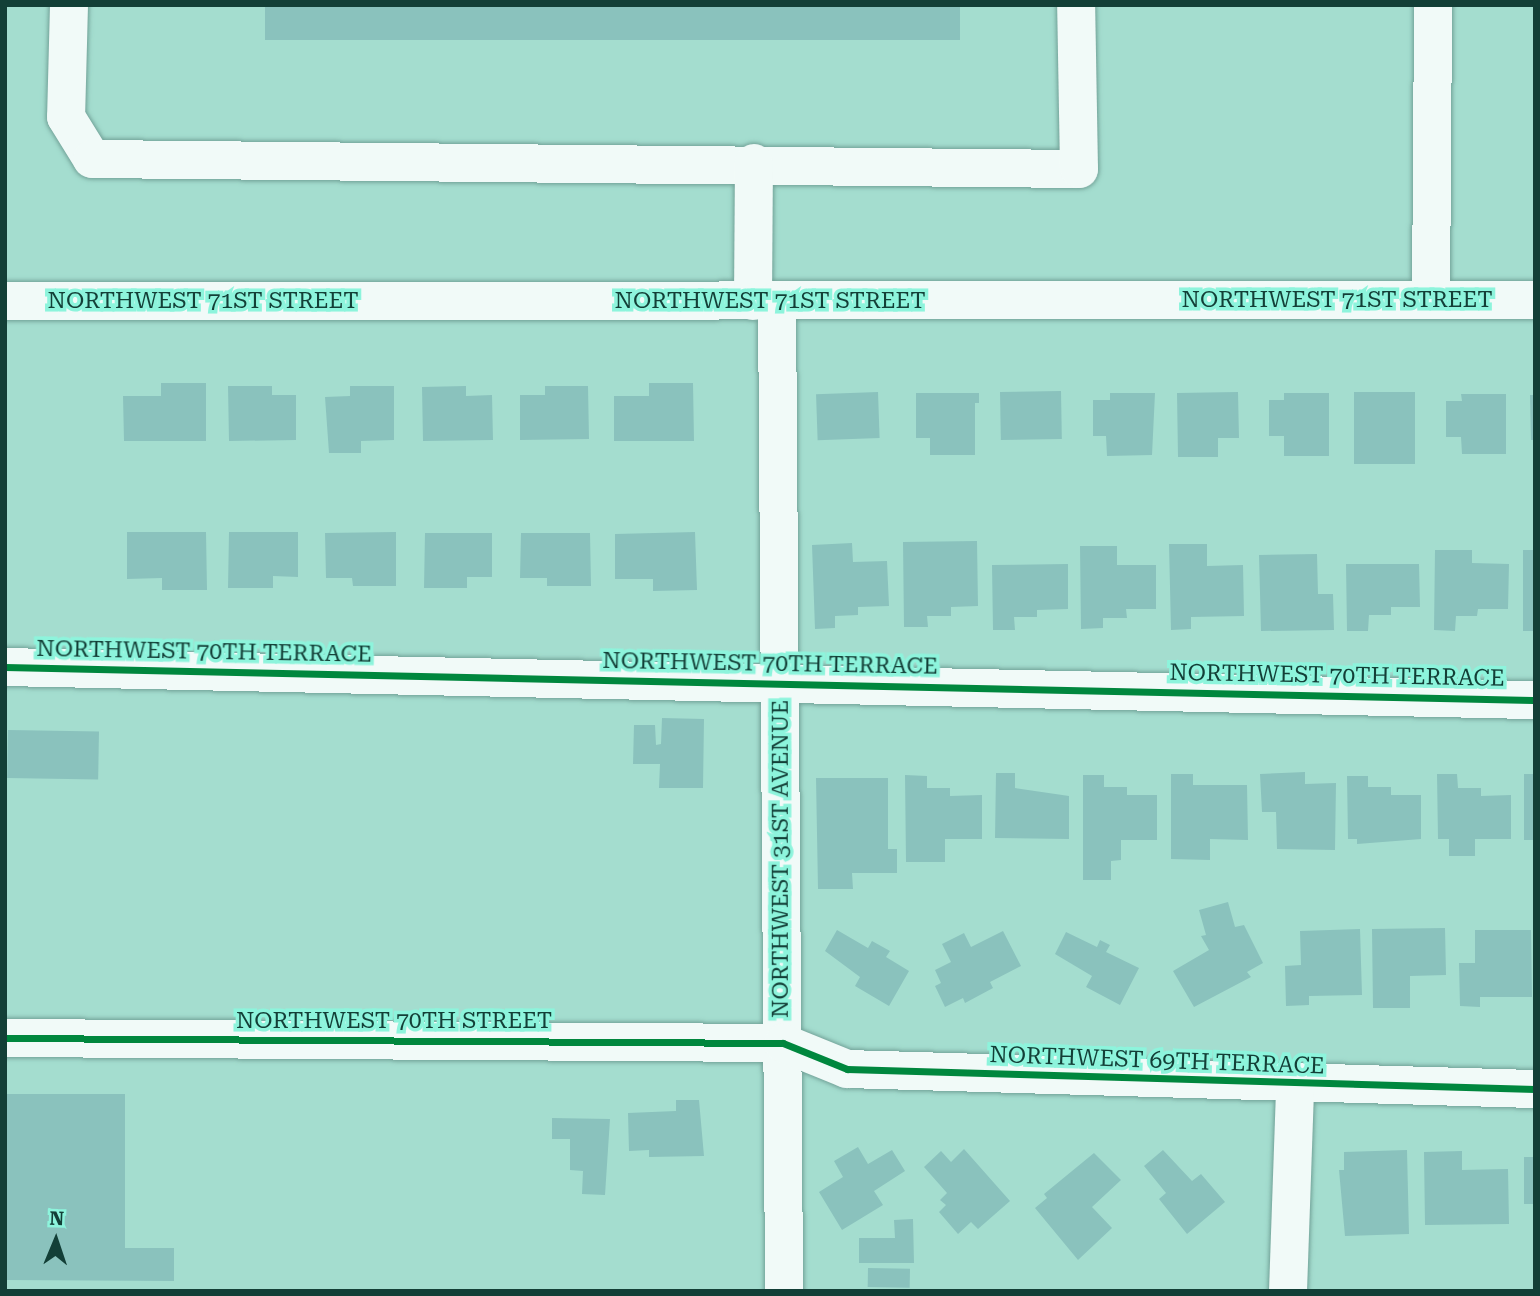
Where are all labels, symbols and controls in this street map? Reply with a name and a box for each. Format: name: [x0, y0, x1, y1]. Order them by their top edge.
street label: NORTHWEST 71ST STREET: [1181, 286, 1493, 314]
street label: NORTHWEST 71ST STREET: [47, 287, 359, 315]
street label: NORTHWEST 71ST STREET: [614, 287, 926, 315]
street label: NORTHWEST 70TH TERRACE: [36, 635, 372, 669]
street label: NORTHWEST 70TH TERRACE: [602, 647, 938, 681]
street label: NORTHWEST 70TH TERRACE: [1169, 659, 1505, 693]
street label: NORTHWEST 31ST AVENUE: [767, 700, 795, 1018]
street label: NORTHWEST 70TH STREET: [236, 1007, 552, 1035]
street label: NORTHWEST 69TH TERRACE: [989, 1041, 1325, 1081]
north arrow: [21, 1205, 91, 1275]
text: N: [49, 1207, 64, 1230]

